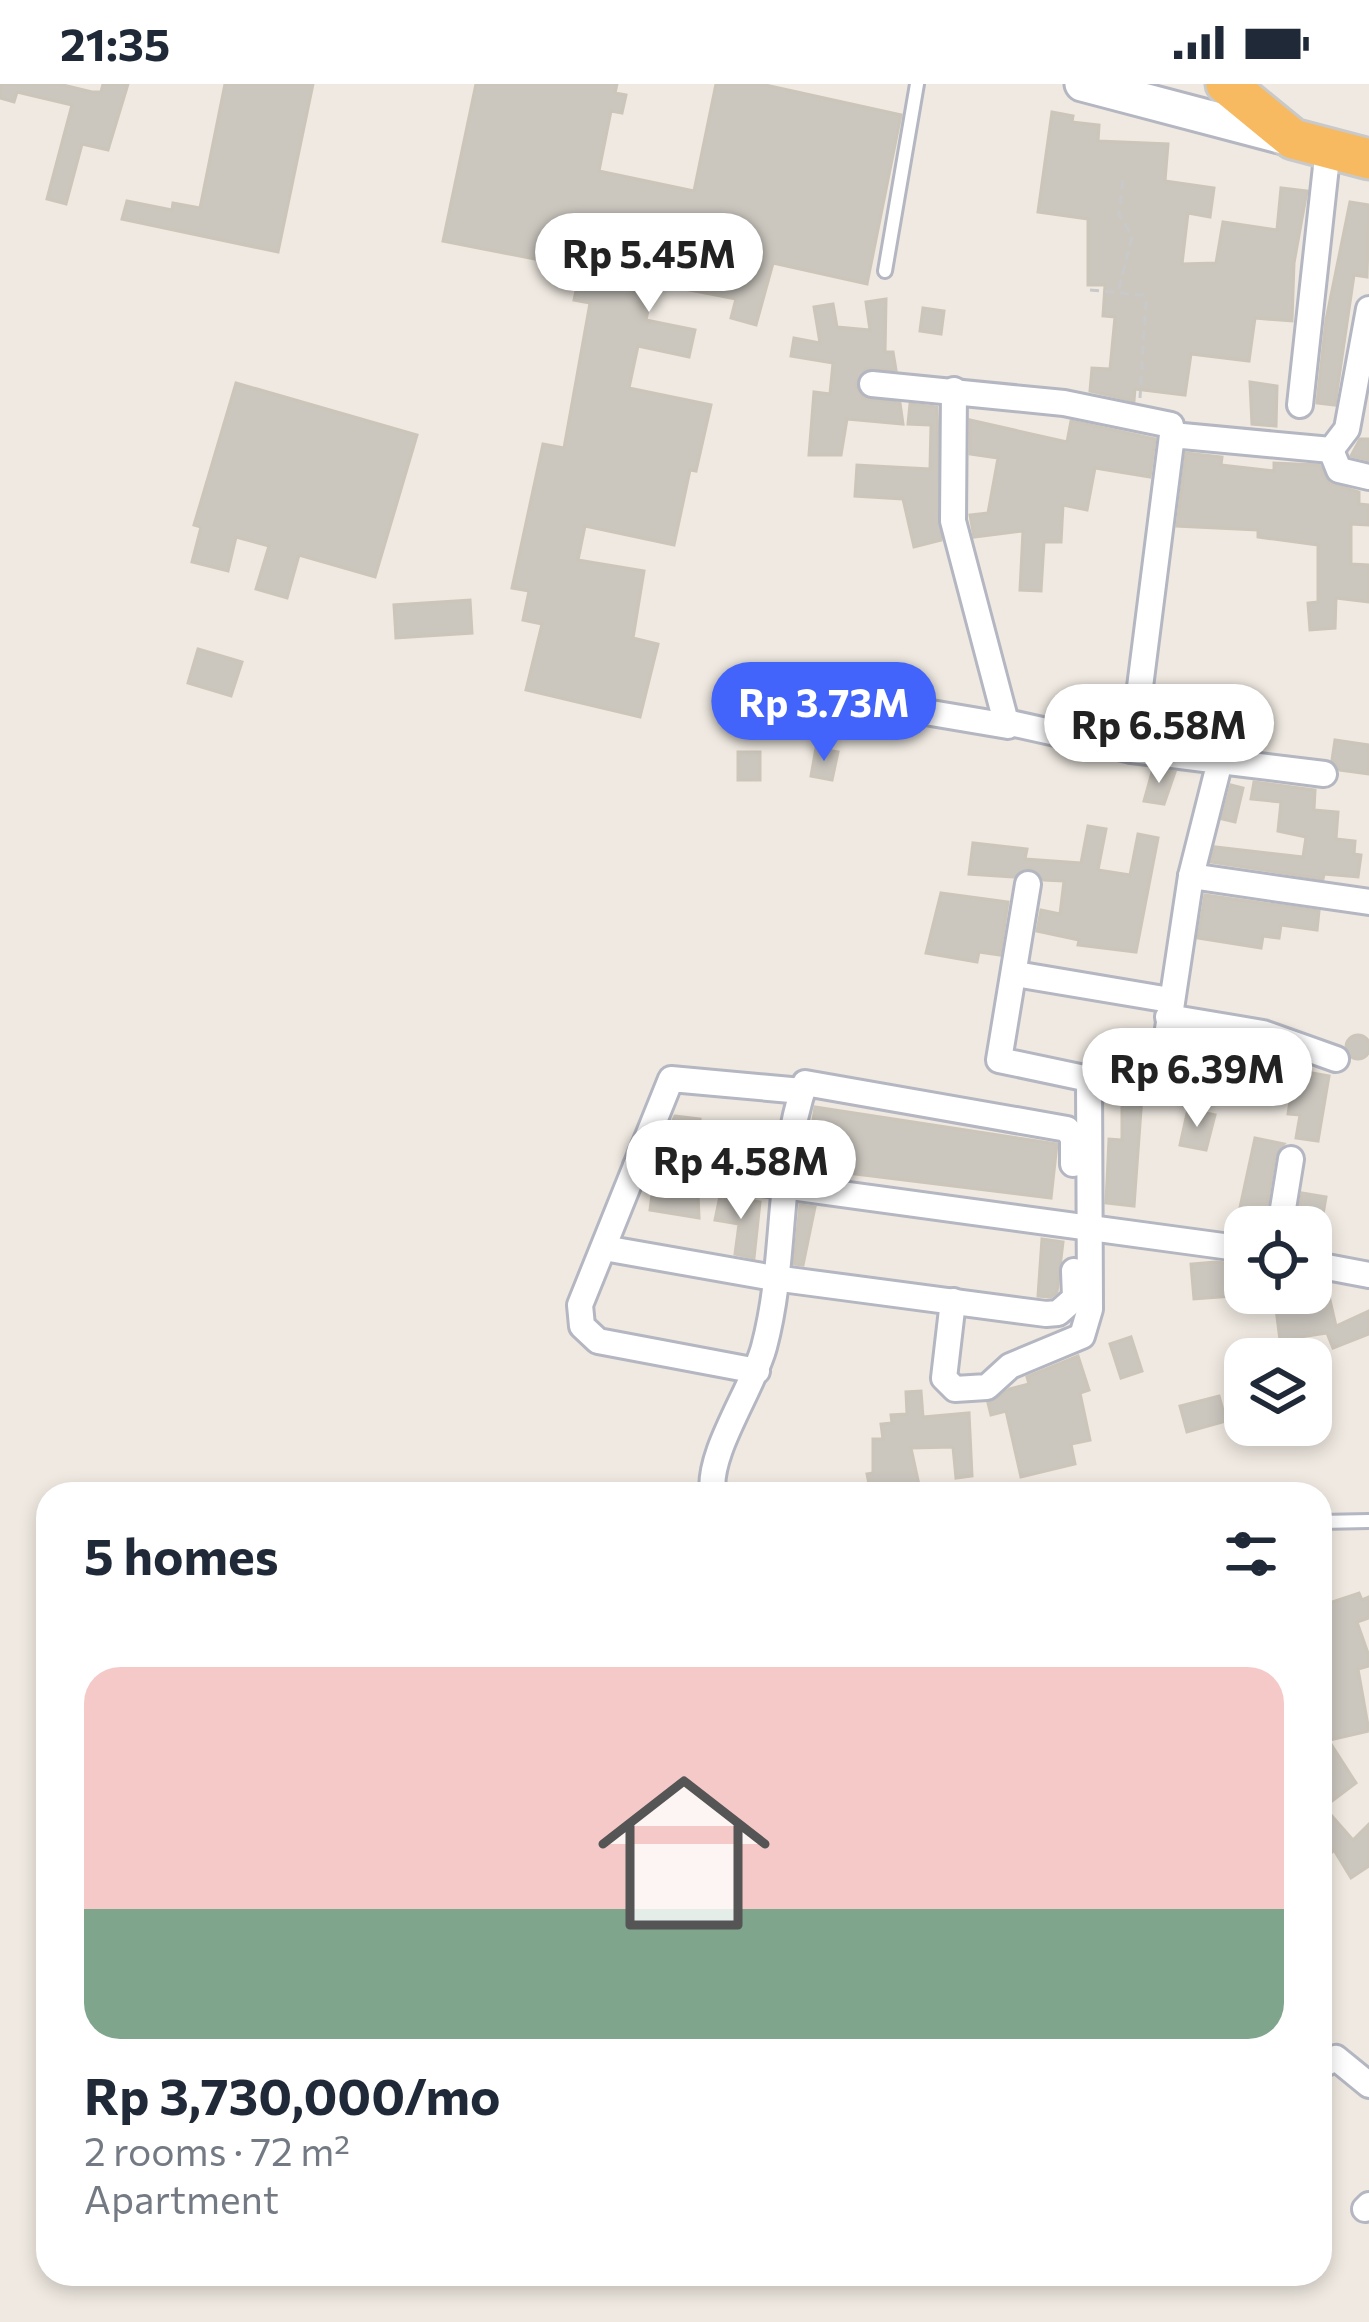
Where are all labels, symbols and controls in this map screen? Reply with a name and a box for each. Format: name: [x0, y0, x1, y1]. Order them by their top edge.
text: 21:35: [60, 15, 170, 70]
pin: Rp 5.45M: [525, 213, 773, 315]
text: Rp 5.45M: [562, 228, 736, 276]
pin: Rp 3.73M: [700, 662, 948, 764]
text: Rp 3.73M: [738, 677, 910, 725]
pin: Rp 6.58M: [1035, 684, 1283, 786]
text: Rp 6.58M: [1071, 699, 1247, 747]
pin: Rp 6.39M: [1073, 1028, 1321, 1130]
text: Rp 6.39M: [1109, 1043, 1285, 1091]
pin: Rp 4.58M: [617, 1120, 865, 1222]
text: Rp 4.58M: [653, 1135, 829, 1183]
map controls: [1224, 1206, 1332, 1446]
button: locate: [1224, 1206, 1332, 1314]
button: layers: [1224, 1338, 1332, 1446]
icon: filters: [1218, 1521, 1284, 1587]
text: 5 homes: [84, 1523, 279, 1586]
icon: home: [576, 1745, 792, 1961]
text: Rp 3,730,000/mo: [84, 2063, 500, 2126]
text: 2 rooms · 72 m²: [84, 2126, 350, 2174]
text: Apartment: [84, 2174, 279, 2222]

